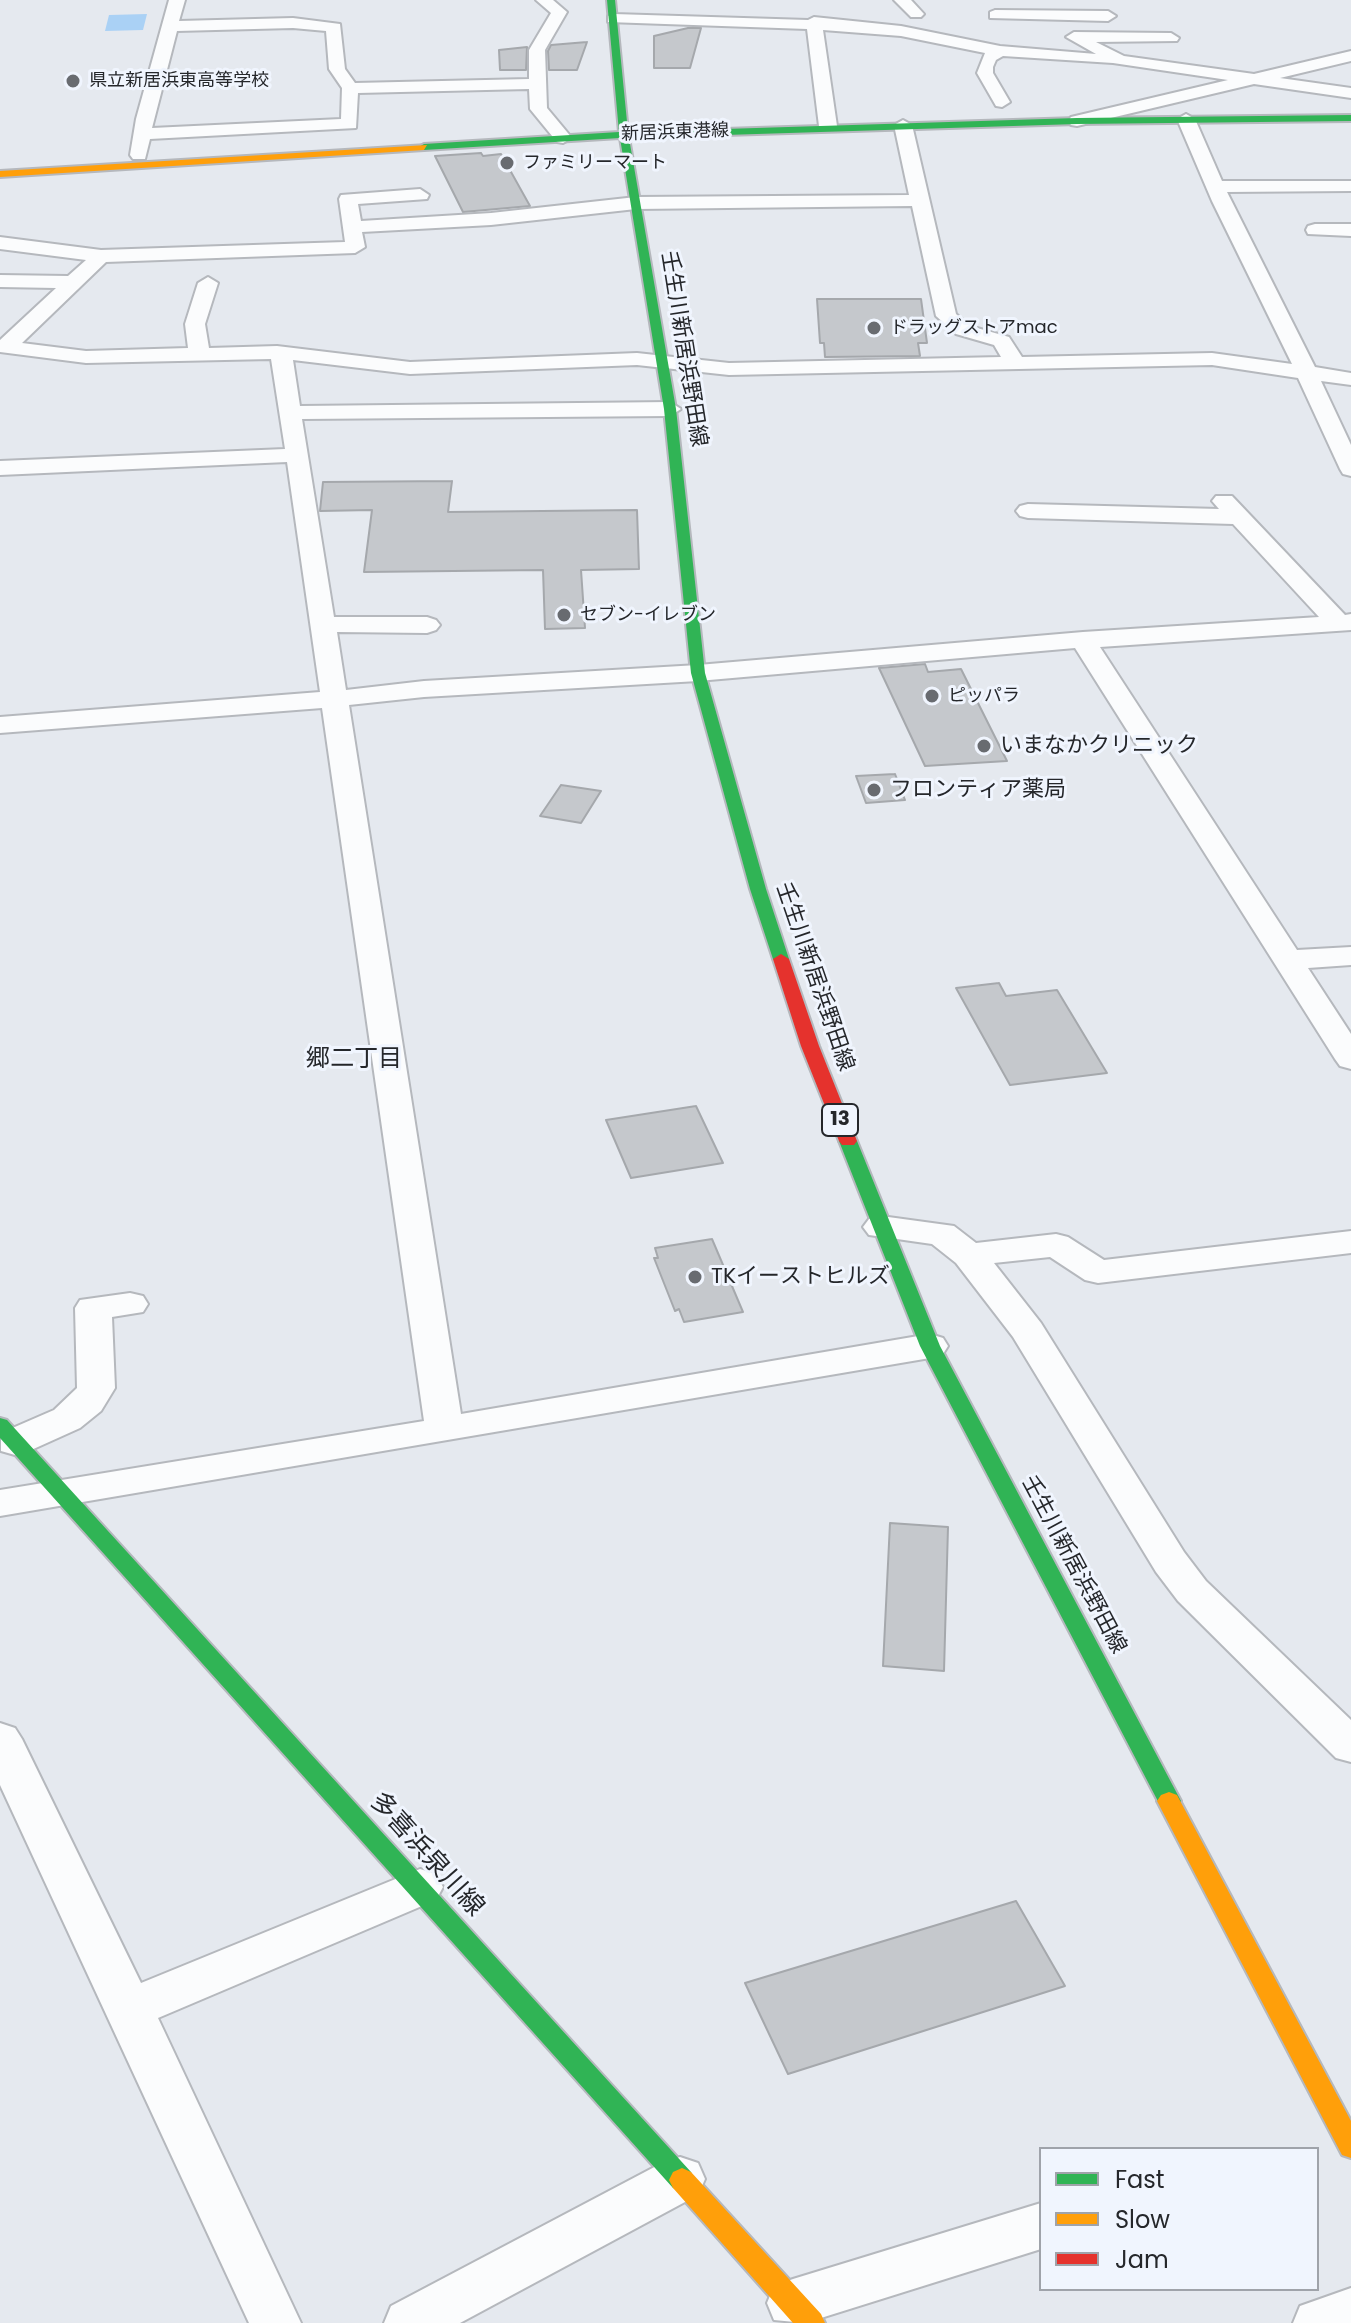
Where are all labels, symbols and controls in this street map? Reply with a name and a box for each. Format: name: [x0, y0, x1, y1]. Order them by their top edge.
place label: 県立新居浜東高等学校: [89, 70, 269, 92]
marker: 県立新居浜東高等学校: [64, 72, 82, 90]
street label: 新居浜東港線: [621, 120, 729, 146]
place label: ファミリーマート: [523, 152, 667, 174]
marker: ファミリーマート: [498, 154, 516, 172]
street label: 壬生川新居浜野田線: [654, 249, 712, 449]
place label: ドラッグストアmac: [890, 317, 1058, 339]
marker: ドラッグストアmac: [865, 319, 883, 337]
place label: セブン-イレブン: [580, 604, 716, 626]
marker: セブン-イレブン: [555, 606, 573, 624]
place label: ピッパラ: [948, 685, 1020, 707]
marker: ピッパラ: [923, 687, 941, 705]
place label: いまなかクリニック: [1000, 733, 1198, 759]
marker: いまなかクリニック: [975, 737, 993, 755]
place label: フロンティア薬局: [890, 777, 1066, 803]
marker: フロンティア薬局: [865, 781, 883, 799]
street label: 壬生川新居浜野田線: [769, 879, 859, 1075]
district label: 郷二丁目: [306, 1046, 402, 1074]
road number: 13: [822, 1104, 858, 1136]
place label: TKイーストヒルズ: [711, 1264, 890, 1290]
marker: TKイーストヒルズ: [686, 1268, 704, 1286]
street label: 壬生川新居浜野田線: [1015, 1471, 1131, 1659]
street label: 多喜浜泉川線: [362, 1787, 490, 1923]
legend: [1039, 2147, 1319, 2291]
text: Fast: [1115, 2163, 1165, 2196]
text: Slow: [1115, 2203, 1170, 2236]
text: Jam: [1115, 2243, 1169, 2276]

